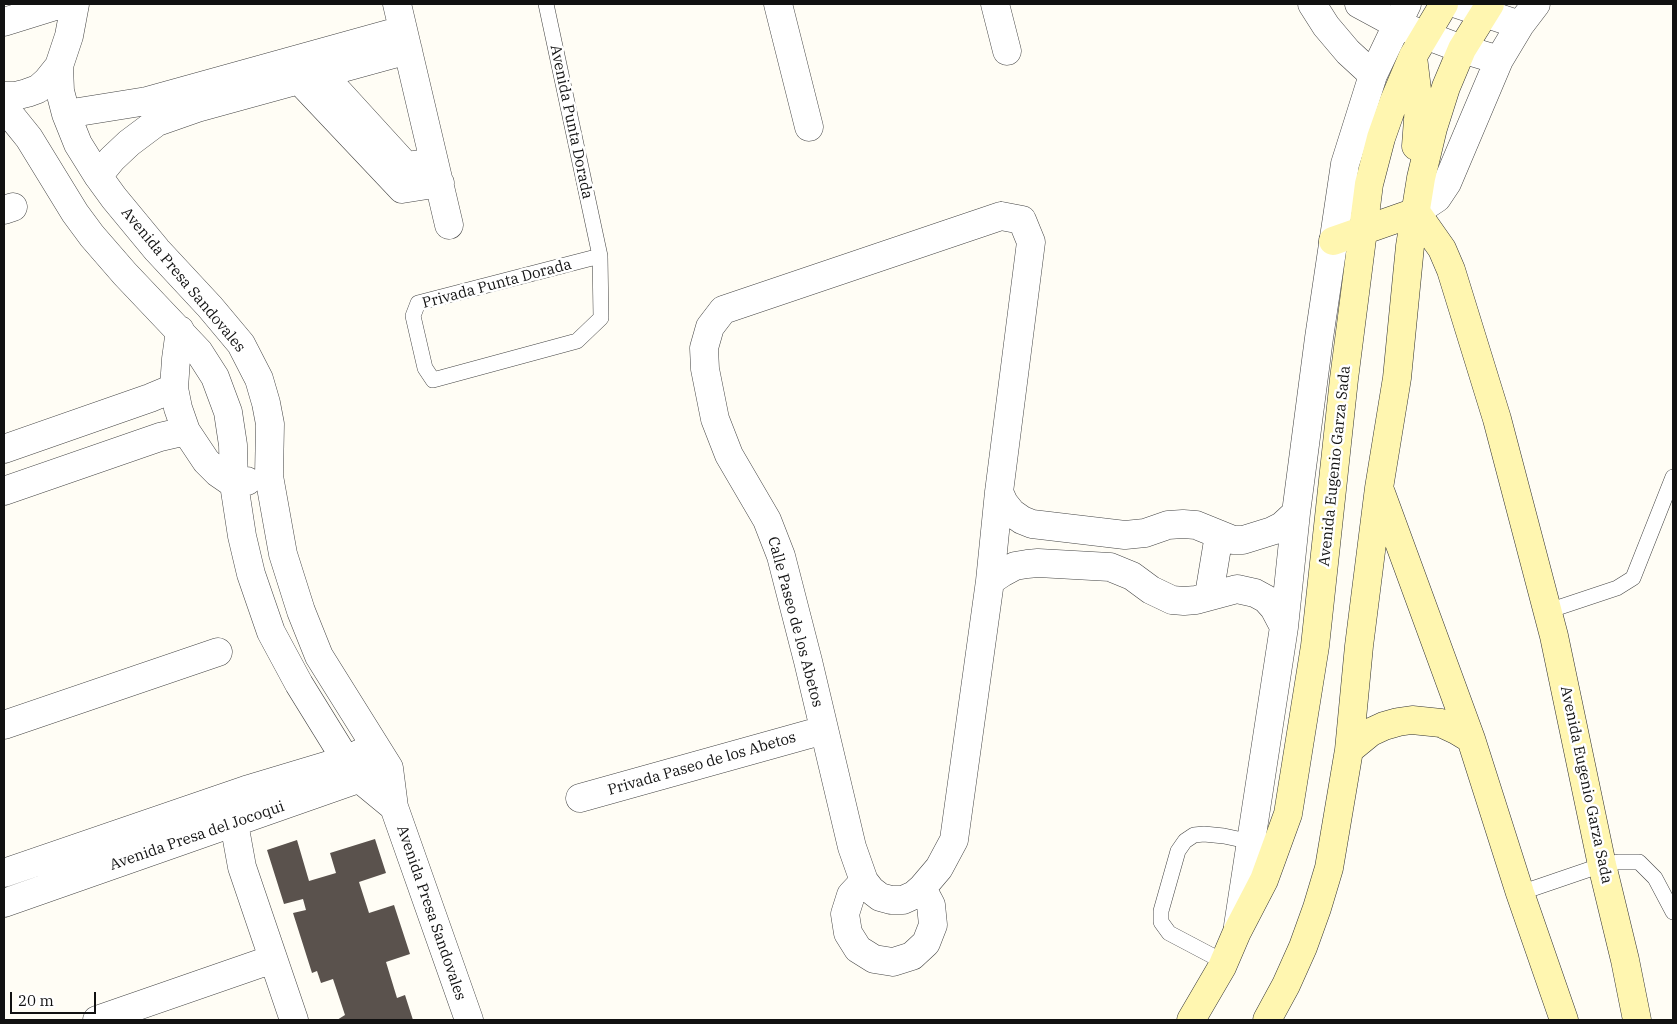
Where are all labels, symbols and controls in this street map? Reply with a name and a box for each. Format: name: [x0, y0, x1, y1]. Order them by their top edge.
street label: Avenida Punta Dorada: [546, 43, 596, 201]
street label: Avenida Presa Sandovales: [117, 204, 249, 356]
street label: Privada Punta Dorada: [420, 255, 574, 313]
street label: Avenida Eugenio Garza Sada: [1316, 365, 1354, 567]
street label: Calle Paseo de los Abetos: [764, 535, 826, 709]
street label: Avenida Eugenio Garza Sada: [1556, 685, 1616, 885]
street label: Privada Paseo de los Abetos: [606, 728, 798, 800]
street label: Avenida Presa del Jocoqui: [107, 798, 287, 874]
street label: Avenida Presa Sandovales: [393, 823, 469, 1003]
scale bar: [12, 982, 99, 1014]
text: 20 m: [18, 991, 54, 1010]

